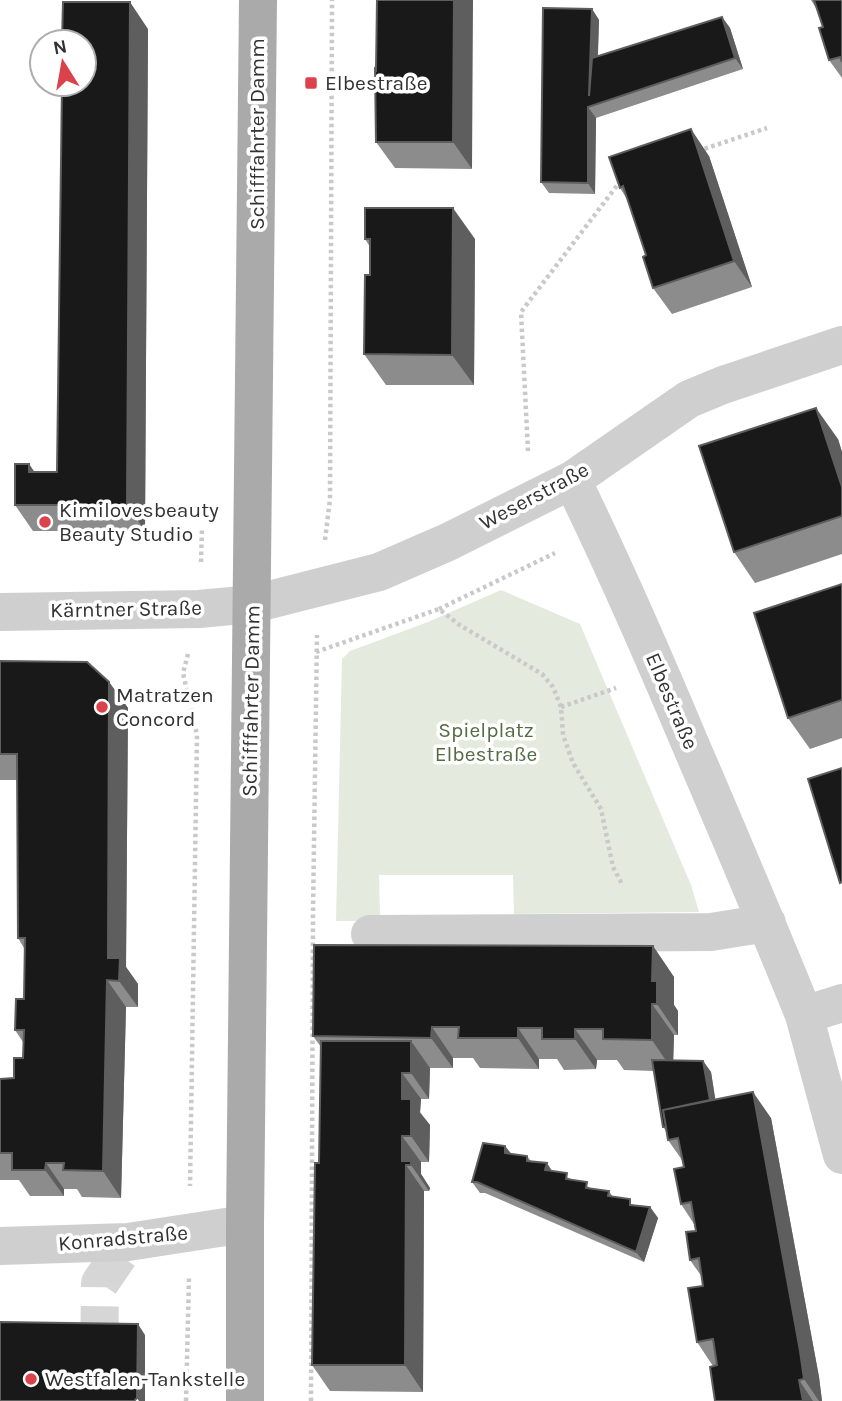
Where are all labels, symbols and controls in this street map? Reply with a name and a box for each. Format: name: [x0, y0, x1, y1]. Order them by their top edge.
north arrow: [28, 28, 98, 98]
text: N: [51, 35, 69, 59]
street label: Schifffahrter Damm: [245, 38, 269, 230]
place label: Elbestraße: [325, 71, 428, 95]
marker: Elbestraße: [303, 75, 319, 91]
street label: Weserstraße: [475, 457, 593, 535]
place label: Kimilovesbeauty Beauty Studio: [59, 498, 219, 546]
marker: Kimilovesbeauty Beauty Studio: [37, 514, 53, 530]
street label: Kärntner Straße: [50, 596, 202, 622]
street label: Schifffahrter Damm: [237, 605, 265, 797]
street label: Elbestraße: [641, 649, 703, 753]
place label: Matratzen Concord: [116, 683, 214, 731]
marker: Matratzen Concord: [94, 699, 110, 715]
park label: Spielplatz Elbestraße: [435, 718, 537, 766]
street label: Konradstraße: [57, 1220, 189, 1256]
place label: Westfalen-Tankstelle: [45, 1367, 245, 1391]
marker: Westfalen-Tankstelle: [23, 1371, 39, 1387]

